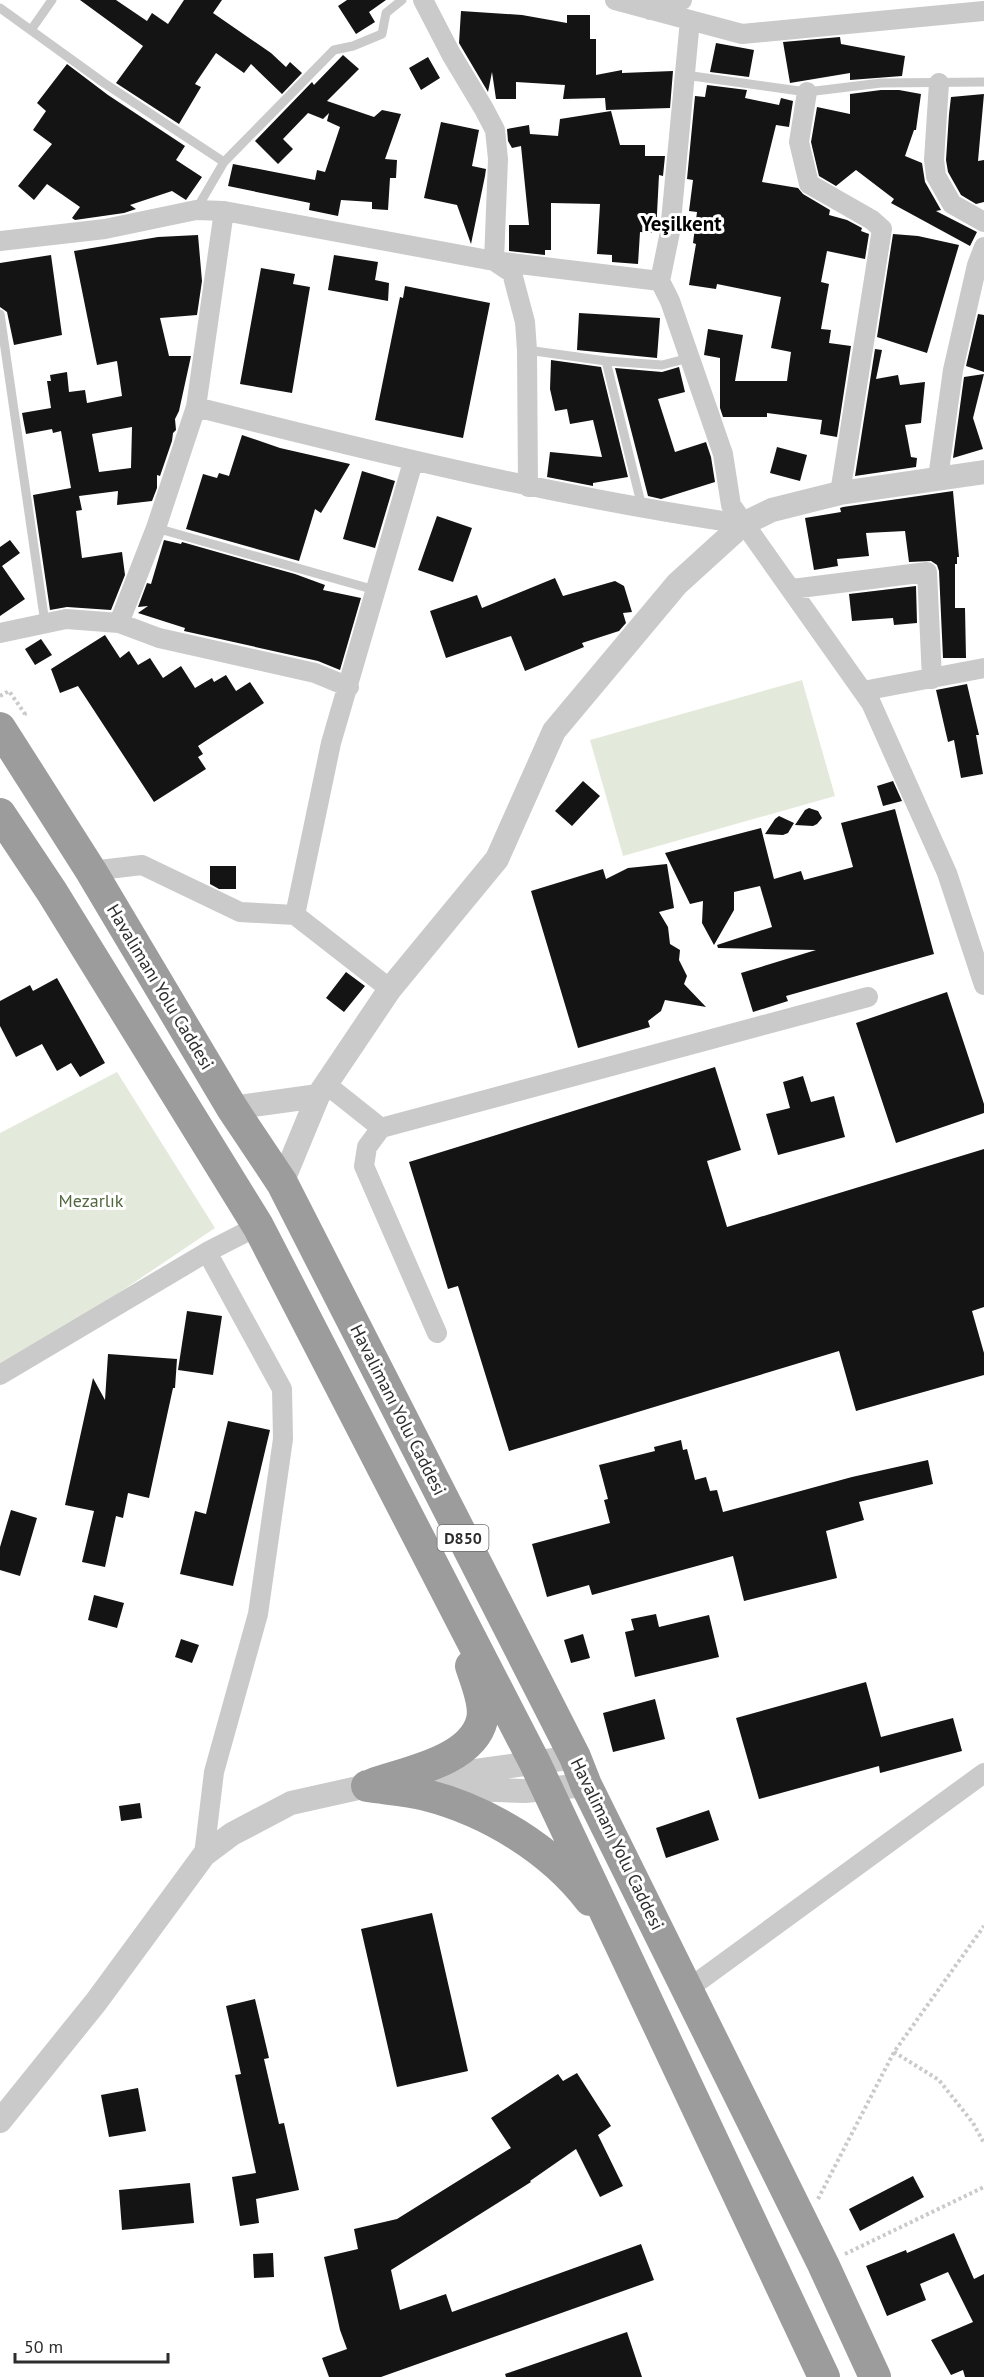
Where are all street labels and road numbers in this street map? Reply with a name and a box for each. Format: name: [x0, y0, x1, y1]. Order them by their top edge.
street label: Havalimanı Yolu Caddesi: [102, 900, 219, 1074]
street label: Havalimanı Yolu Caddesi: [345, 1320, 452, 1499]
road number: D850: [438, 1525, 488, 1551]
street label: Havalimanı Yolu Caddesi: [566, 1754, 669, 1934]

